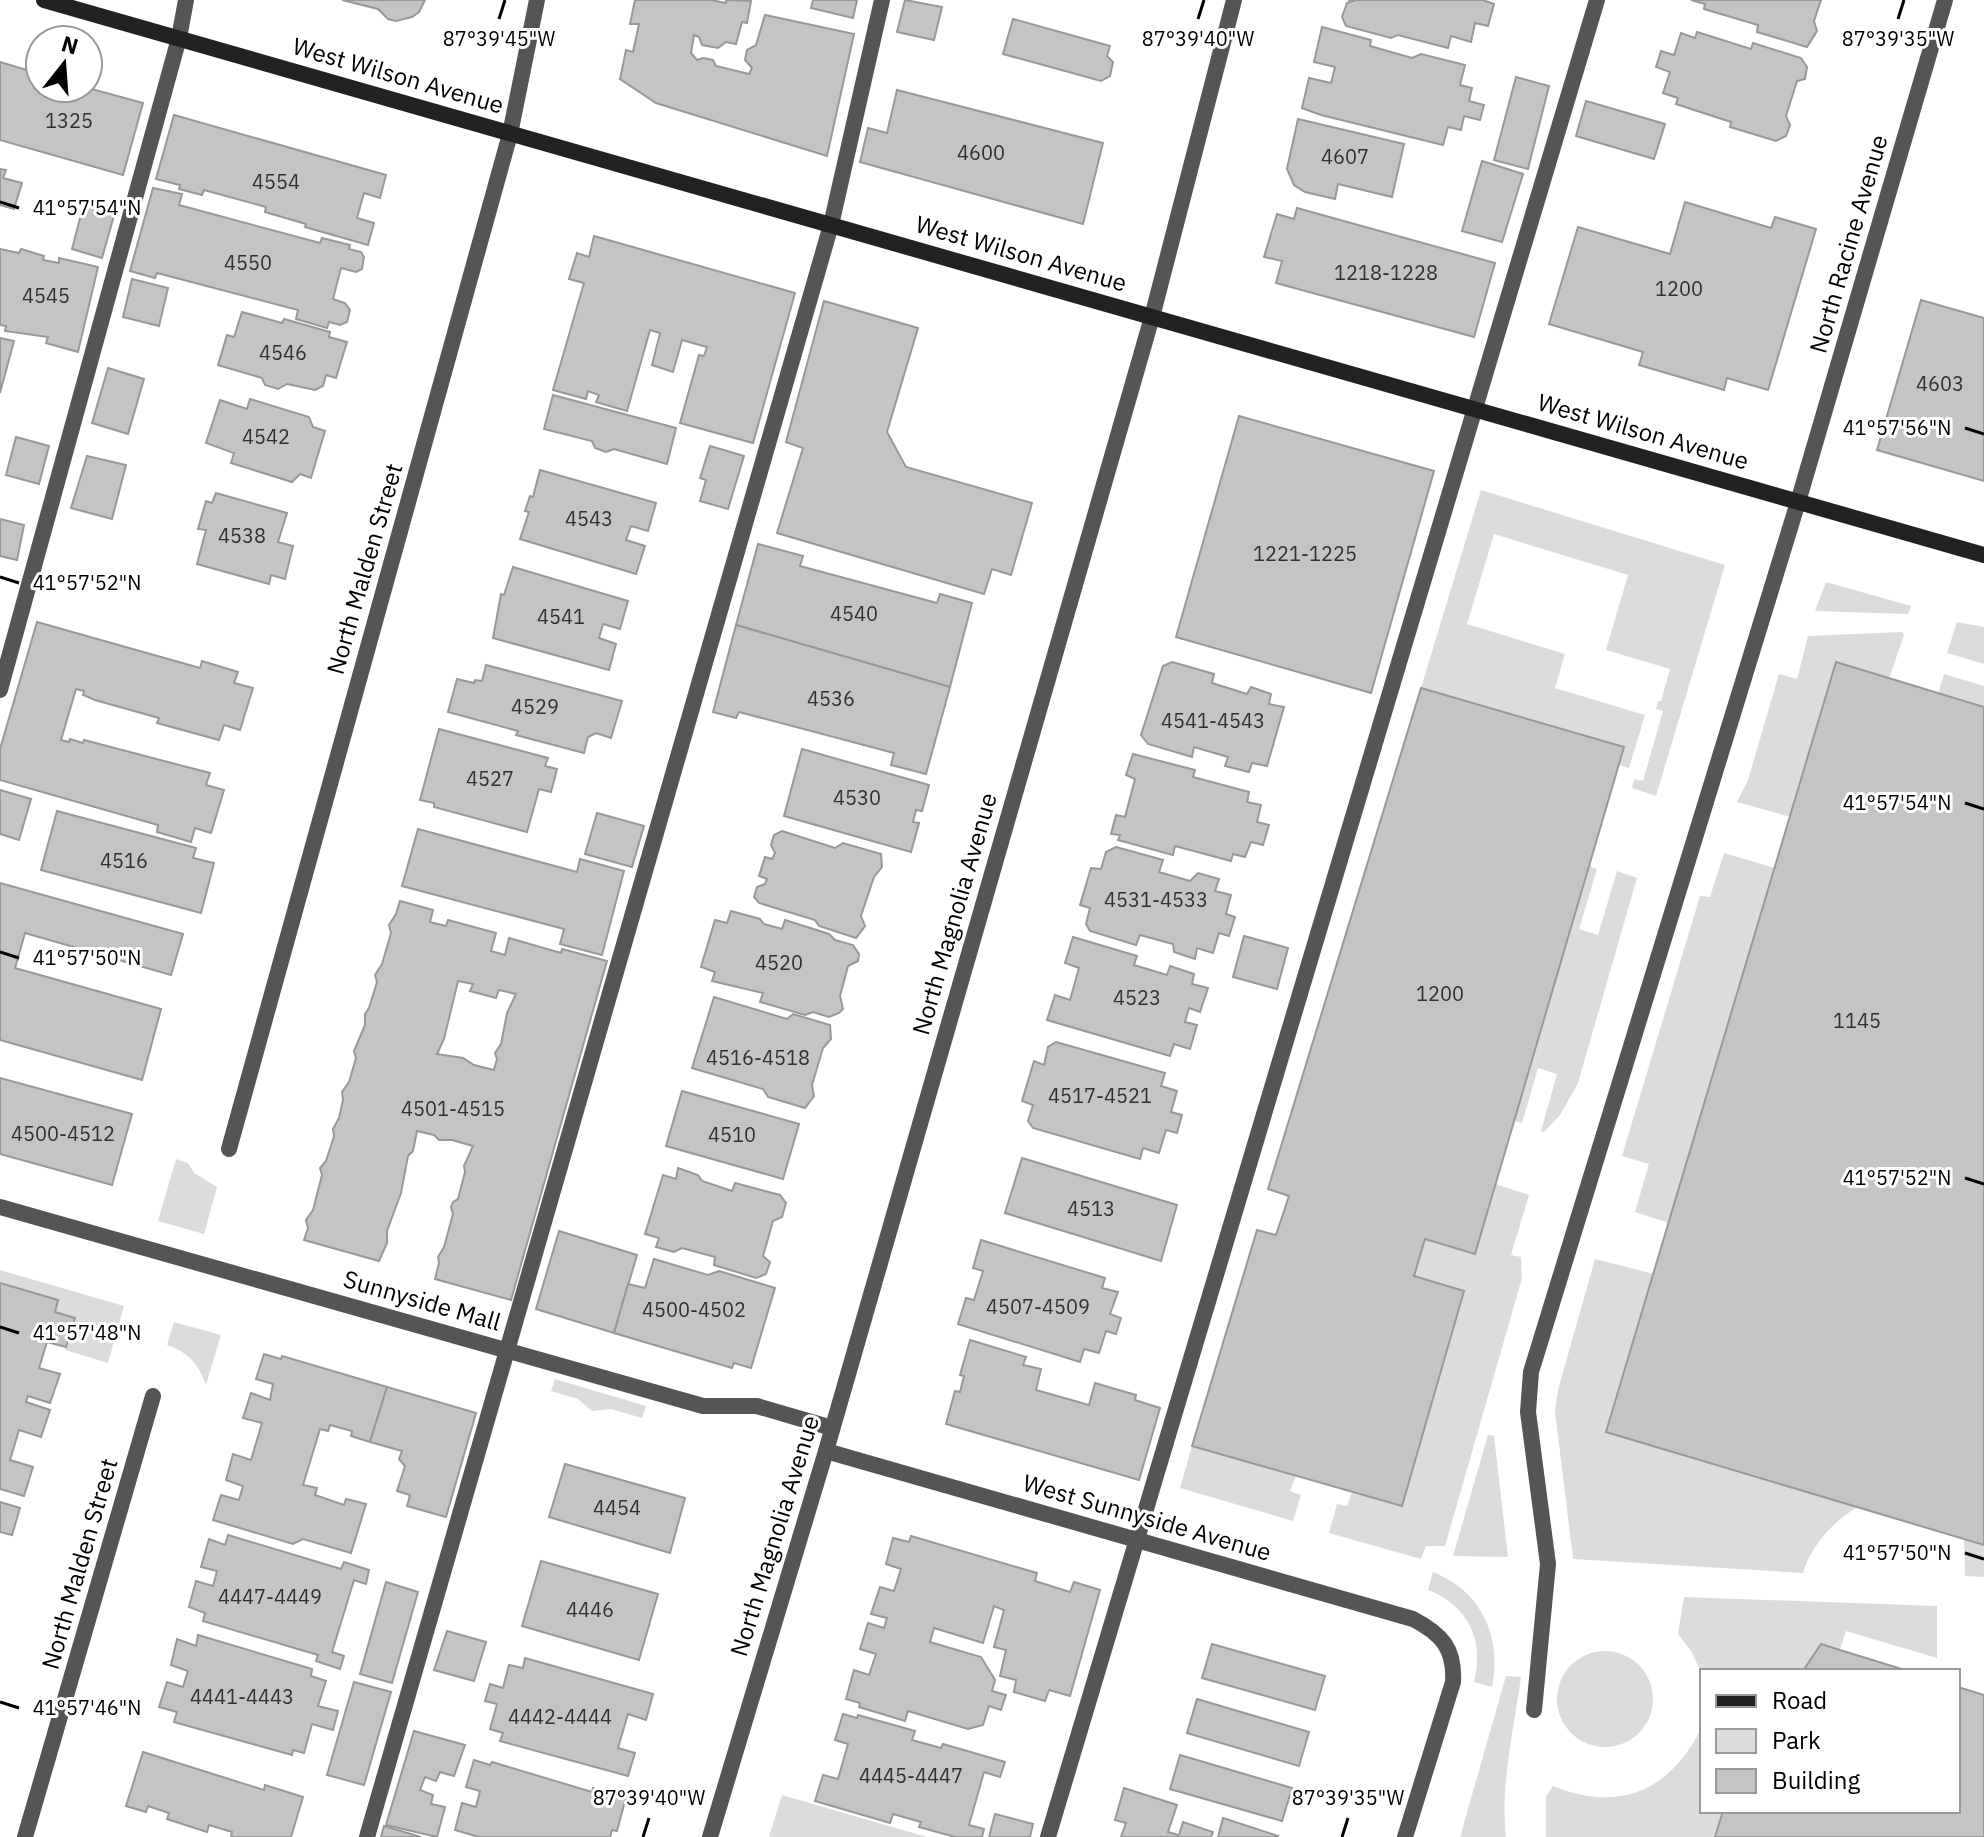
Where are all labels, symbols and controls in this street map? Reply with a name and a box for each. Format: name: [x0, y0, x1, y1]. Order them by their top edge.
north arrow: [24, 24, 104, 104]
text: 87°39'45"W: [443, 25, 556, 52]
text: 87°39'40"W: [1142, 25, 1255, 52]
text: 87°39'35"W: [1842, 25, 1955, 52]
text: N: [58, 28, 82, 61]
street label: West Wilson Avenue: [289, 30, 508, 121]
house number: 1325: [45, 107, 93, 134]
street label: North Racine Avenue: [1802, 131, 1895, 357]
house number: 4600: [957, 139, 1005, 166]
house number: 4607: [1321, 143, 1369, 170]
house number: 4554: [252, 168, 300, 195]
text: 41°57'54"N: [33, 194, 141, 221]
street label: West Wilson Avenue: [912, 208, 1131, 299]
house number: 4550: [224, 249, 272, 276]
house number: 1218-1228: [1334, 259, 1438, 286]
house number: 1200: [1655, 275, 1703, 302]
house number: 4545: [22, 282, 70, 309]
house number: 4546: [259, 339, 307, 366]
house number: 4603: [1916, 370, 1964, 397]
street label: West Wilson Avenue: [1534, 386, 1753, 477]
text: 41°57'56"N: [1843, 414, 1951, 441]
house number: 4542: [242, 423, 290, 450]
street label: North Malden Street: [319, 459, 409, 678]
house number: 4543: [565, 505, 613, 532]
house number: 4538: [218, 522, 266, 549]
house number: 1221-1225: [1253, 540, 1357, 567]
text: 41°57'52"N: [33, 569, 141, 596]
house number: 4540: [830, 600, 878, 627]
house number: 4541: [537, 603, 585, 630]
house number: 4536: [807, 685, 855, 712]
house number: 4529: [511, 693, 559, 720]
house number: 4541-4543: [1161, 707, 1265, 734]
house number: 4527: [466, 765, 514, 792]
house number: 4530: [833, 784, 881, 811]
street label: North Magnolia Avenue: [904, 789, 1004, 1038]
text: 41°57'54"N: [1843, 789, 1951, 816]
house number: 4516: [100, 847, 148, 874]
house number: 4531-4533: [1104, 886, 1208, 913]
text: 41°57'50"N: [33, 944, 141, 971]
house number: 4520: [755, 949, 803, 976]
house number: 1200: [1416, 980, 1464, 1007]
house number: 4523: [1113, 984, 1161, 1011]
house number: 1145: [1833, 1007, 1881, 1034]
house number: 4516-4518: [706, 1044, 810, 1071]
house number: 4517-4521: [1048, 1082, 1152, 1109]
house number: 4501-4515: [401, 1095, 505, 1122]
house number: 4500-4512: [11, 1120, 115, 1147]
house number: 4510: [708, 1121, 756, 1148]
text: 41°57'52"N: [1843, 1164, 1951, 1191]
house number: 4513: [1067, 1195, 1115, 1222]
street label: Sunnyside Mall: [340, 1262, 505, 1338]
house number: 4507-4509: [986, 1293, 1090, 1320]
house number: 4500-4502: [642, 1296, 746, 1323]
text: 41°57'48"N: [33, 1319, 141, 1346]
street label: North Magnolia Avenue: [722, 1411, 826, 1660]
street label: North Malden Street: [34, 1454, 124, 1673]
street label: West Sunnyside Avenue: [1019, 1466, 1275, 1568]
house number: 4454: [593, 1494, 641, 1521]
text: 41°57'50"N: [1843, 1539, 1951, 1566]
house number: 4447-4449: [218, 1583, 322, 1610]
house number: 4446: [566, 1596, 614, 1623]
legend: [1700, 1669, 1960, 1813]
house number: 4441-4443: [190, 1683, 294, 1710]
text: Road: [1772, 1684, 1827, 1716]
text: 41°57'46"N: [33, 1694, 141, 1721]
house number: 4442-4444: [508, 1703, 612, 1730]
text: Park: [1772, 1724, 1821, 1756]
house number: 4445-4447: [859, 1762, 963, 1789]
text: Building: [1772, 1764, 1860, 1796]
text: 87°39'40"W: [593, 1784, 706, 1811]
text: 87°39'35"W: [1292, 1784, 1405, 1811]

